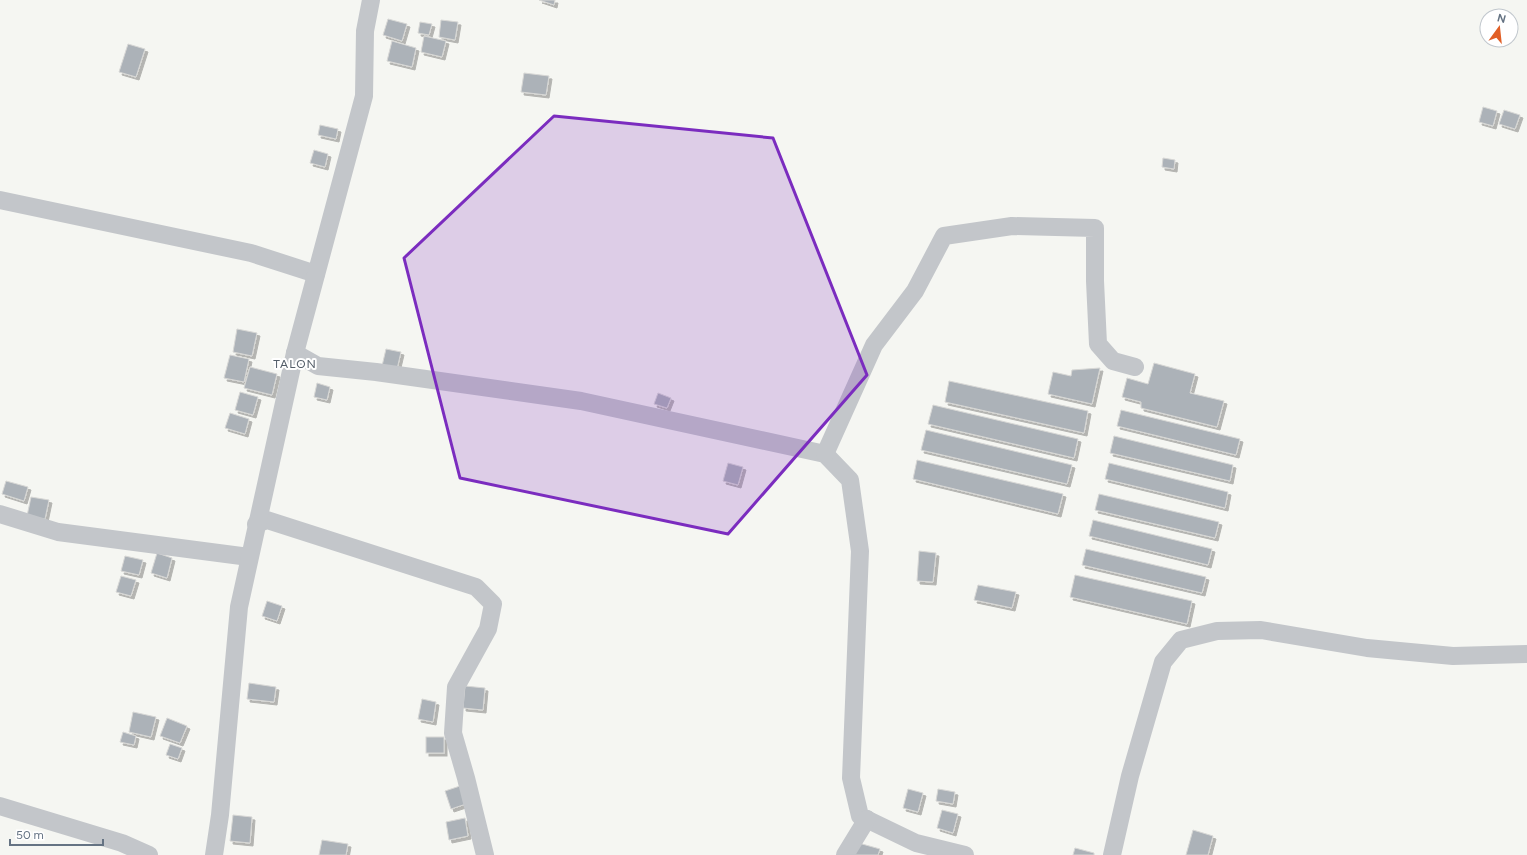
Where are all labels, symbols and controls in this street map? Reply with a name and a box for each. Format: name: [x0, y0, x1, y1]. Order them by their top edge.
north arrow: [1479, 8, 1519, 48]
text: N: [1496, 11, 1507, 26]
district label: TALON: [273, 357, 317, 371]
scale bar: [10, 821, 103, 847]
text: 50 m: [16, 828, 44, 842]

